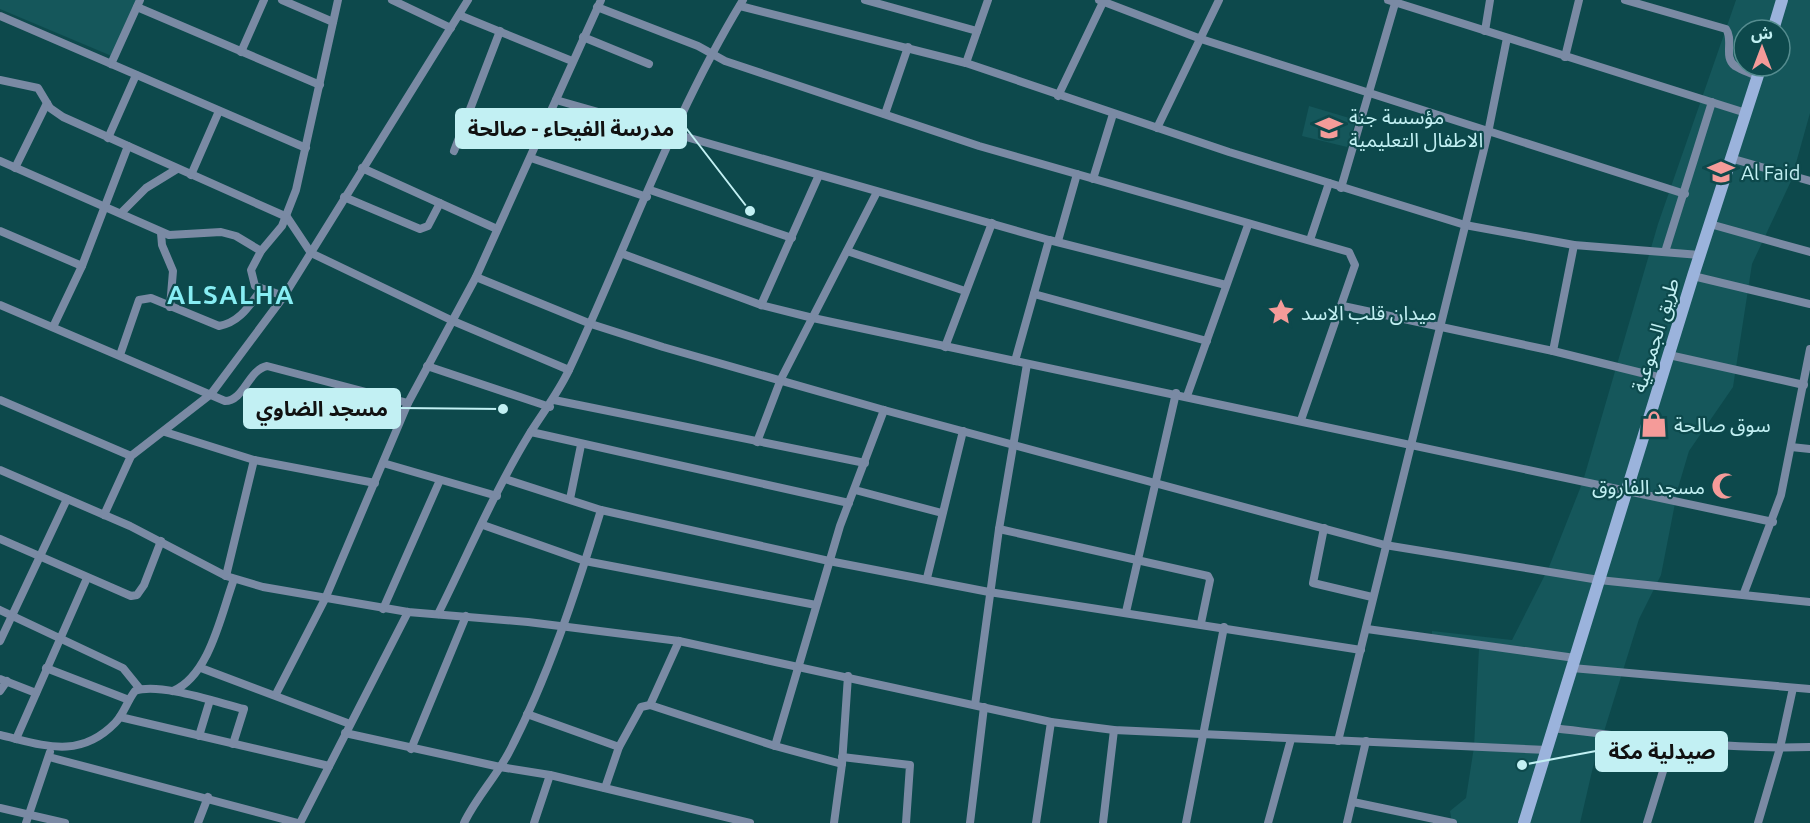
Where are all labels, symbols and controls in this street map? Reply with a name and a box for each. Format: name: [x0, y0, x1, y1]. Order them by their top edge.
north arrow: [1732, 18, 1792, 78]
text: ش: [1751, 24, 1773, 43]
place label: مؤسسة جنة الاطفال التعليمية: [1349, 105, 1483, 152]
callout: مدرسة الفيحاء - صالحة: [456, 109, 686, 148]
school or university icon: مؤسسة جنة الاطفال التعليمية: [1314, 113, 1344, 143]
text: مدرسة الفيحاء - صالحة: [468, 116, 674, 141]
school or university icon: Al Faid: [1706, 157, 1736, 187]
place label: Al Faid: [1741, 161, 1800, 184]
street label: طريق الجموعية: [1627, 275, 1685, 396]
district label: ALSALHA: [167, 280, 295, 309]
place icon: ميدان قلب الاسد: [1266, 297, 1296, 327]
place label: ميدان قلب الاسد: [1301, 301, 1437, 325]
callout: مسجد الضاوي: [244, 389, 400, 428]
text: مسجد الضاوي: [256, 396, 388, 426]
shop icon: سوق صالحة: [1639, 409, 1669, 439]
place label: سوق صالحة: [1674, 413, 1771, 437]
mosque icon: مسجد الفاروق: [1710, 471, 1740, 501]
place label: مسجد الفاروق: [1592, 475, 1705, 499]
callout: صيدلية مكة: [1596, 732, 1727, 771]
text: صيدلية مكة: [1608, 739, 1716, 764]

